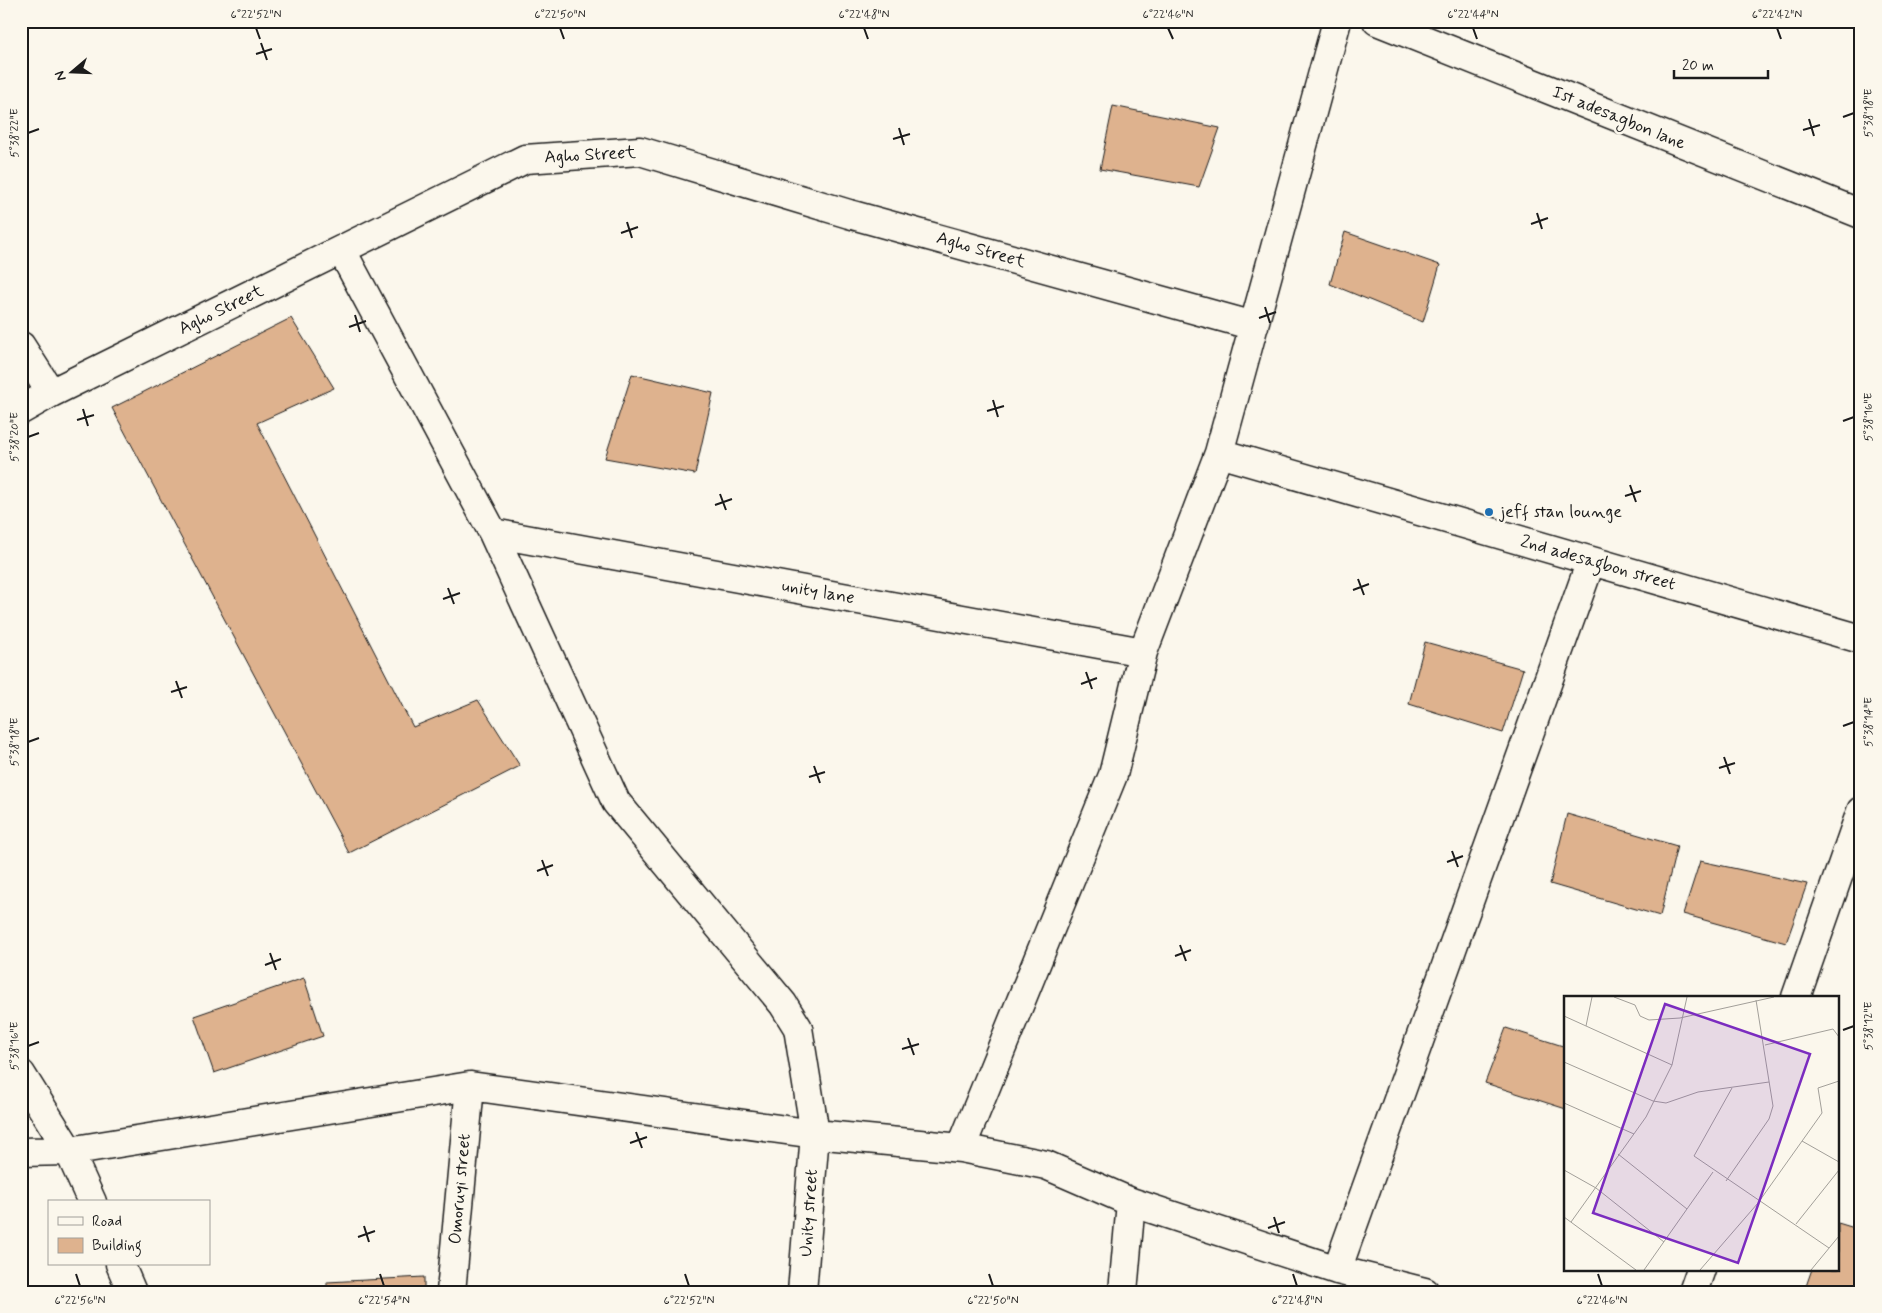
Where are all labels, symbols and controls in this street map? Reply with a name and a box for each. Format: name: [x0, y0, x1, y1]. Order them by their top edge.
text: 6°22'52"N: [231, 7, 281, 23]
text: 6°22'50"N: [534, 7, 586, 23]
text: 6°22'48"N: [839, 7, 889, 23]
text: 6°22'46"N: [1143, 7, 1193, 23]
text: 6°22'44"N: [1447, 7, 1499, 23]
text: 6°22'42"N: [1752, 7, 1802, 23]
north arrow: [48, 48, 98, 98]
scale bar: [1674, 48, 1768, 80]
text: 20 m: [1682, 56, 1714, 76]
text: N: [51, 69, 71, 83]
street label: Ist adesagbon lane: [1548, 80, 1689, 157]
text: 5°38'18"E: [1861, 88, 1877, 138]
text: 5°38'22"E: [7, 108, 23, 158]
street label: Agho Street: [544, 141, 637, 169]
street label: Agho Street: [934, 226, 1029, 274]
street label: Agho Street: [174, 279, 268, 341]
text: 5°38'16"E: [1861, 392, 1877, 442]
text: 5°38'20"E: [7, 412, 23, 462]
place label: jeff stan lounge: [1498, 500, 1622, 524]
marker: jeff stan lounge: [1483, 506, 1495, 518]
street label: 2nd adesagbon street: [1517, 529, 1679, 599]
street label: unity lane: [780, 574, 856, 610]
text: 5°38'14"E: [1861, 697, 1877, 747]
text: 5°38'18"E: [7, 717, 23, 767]
inset map: [1564, 996, 1840, 1270]
text: 5°38'12"E: [1861, 1002, 1877, 1050]
text: 5°38'16"E: [7, 1021, 23, 1071]
street label: Omoruyi street: [443, 1132, 477, 1245]
street label: Unity street: [794, 1168, 824, 1258]
legend: [48, 1200, 210, 1266]
text: Road: [92, 1212, 122, 1232]
text: Building: [92, 1236, 142, 1257]
text: 6°22'56"N: [54, 1293, 106, 1309]
text: 6°22'54"N: [358, 1293, 410, 1309]
text: 6°22'52"N: [664, 1293, 714, 1309]
text: 6°22'50"N: [967, 1293, 1019, 1309]
text: 6°22'48"N: [1272, 1293, 1322, 1309]
text: 6°22'46"N: [1577, 1293, 1627, 1309]

